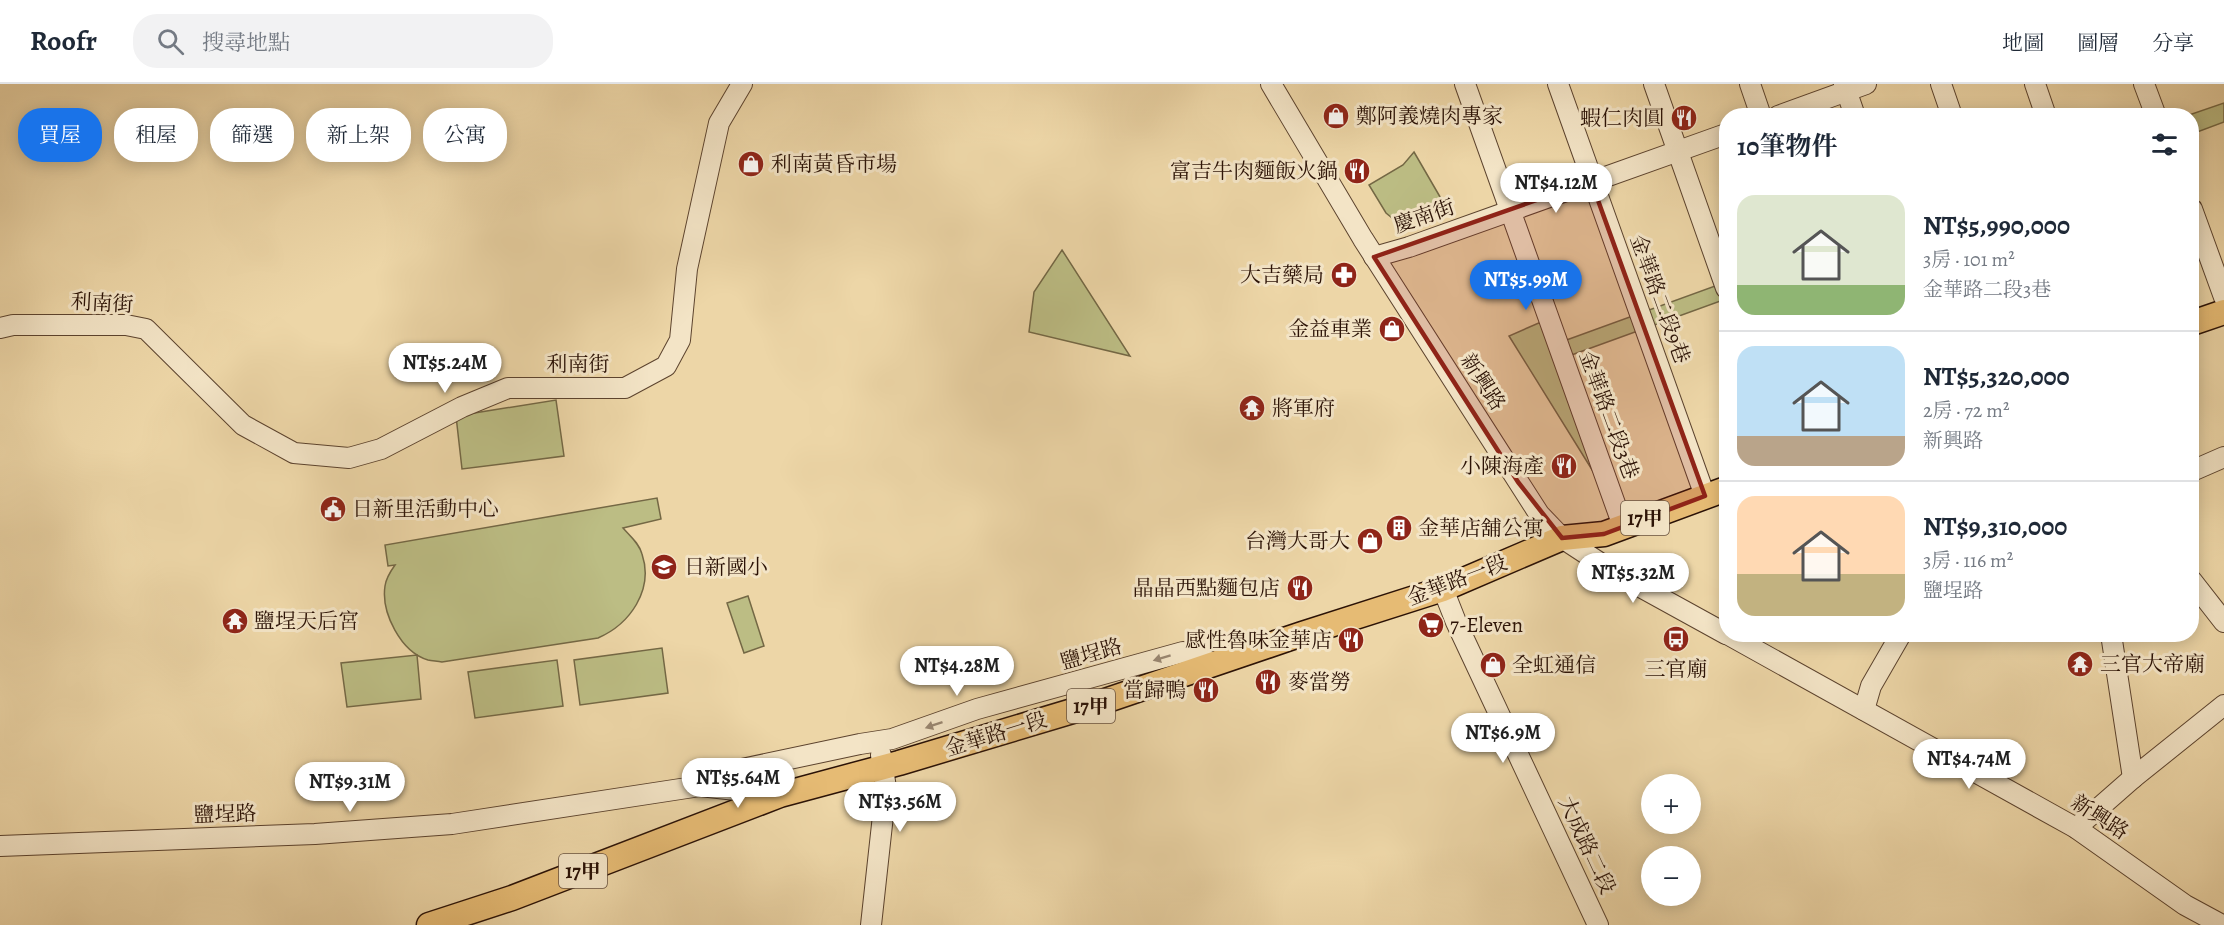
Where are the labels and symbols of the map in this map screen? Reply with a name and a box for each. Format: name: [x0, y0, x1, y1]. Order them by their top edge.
shop icon: 鄭阿義燒肉專家: [1321, 101, 1351, 131]
place label: 鄭阿義燒肉專家: [1356, 102, 1503, 130]
restaurant icon: 蝦仁肉圓: [1669, 103, 1699, 133]
place label: 蝦仁肉圓: [1580, 104, 1664, 132]
shop icon: 利南黃昏市場: [736, 149, 766, 179]
place label: 利南黃昏市場: [771, 150, 897, 178]
restaurant icon: 富吉牛肉麵飯火鍋: [1342, 156, 1372, 186]
place label: 富吉牛肉麵飯火鍋: [1170, 157, 1338, 185]
pin: NT$4.12M: [1494, 163, 1618, 214]
street label: 慶南街: [1390, 193, 1458, 239]
street label: 金華路二段9巷: [1624, 231, 1696, 367]
pharmacy icon: 大吉藥局: [1329, 260, 1359, 290]
pin: NT$5.99M: [1464, 260, 1588, 311]
place label: 大吉藥局: [1240, 261, 1324, 289]
street label: 利南街: [70, 287, 134, 319]
shop icon: 金益車業: [1377, 314, 1407, 344]
place label: 金益車業: [1288, 315, 1372, 343]
pin: NT$5.24M: [383, 343, 507, 394]
street label: 金華路二段3巷: [1573, 347, 1645, 483]
street label: 新興路: [1454, 348, 1512, 416]
street label: 利南街: [547, 350, 610, 378]
temple icon: 將軍府: [1237, 393, 1267, 423]
place label: 將軍府: [1272, 394, 1335, 422]
restaurant icon: 小陳海產: [1549, 451, 1579, 481]
place label: 小陳海產: [1460, 452, 1544, 480]
public building icon: 日新里活動中心: [318, 494, 348, 524]
place label: 日新里活動中心: [352, 495, 499, 523]
road number: 17甲: [1621, 501, 1669, 535]
building icon: 金華店舖公寓: [1384, 513, 1414, 543]
place label: 金華店舖公寓: [1418, 514, 1544, 542]
shop icon: 台灣大哥大: [1355, 526, 1385, 556]
place label: 台灣大哥大: [1245, 527, 1350, 555]
street label: 金華路一段: [1403, 548, 1511, 612]
school or university icon: 日新國小: [649, 552, 679, 582]
place label: 日新國小: [684, 553, 768, 581]
pin: NT$5.32M: [1571, 553, 1695, 604]
restaurant icon: 晶晶西點麵包店: [1285, 573, 1315, 603]
place label: 晶晶西點麵包店: [1133, 574, 1280, 602]
temple icon: 鹽埕天后宮: [220, 606, 250, 636]
place label: 鹽埕天后宮: [254, 607, 359, 635]
supermarket icon: 7-Eleven: [1416, 610, 1446, 640]
place label: 7-Eleven: [1450, 611, 1523, 639]
bus stop icon: 三官廟: [1661, 624, 1691, 654]
restaurant icon: 感性魯味金華店: [1336, 625, 1366, 655]
place label: 感性魯味金華店: [1185, 626, 1332, 654]
street label: 鹽埕路: [1057, 632, 1125, 676]
pin: NT$4.28M: [895, 646, 1019, 697]
temple icon: 三官大帝廟: [2065, 649, 2095, 679]
shop icon: 全虹通信: [1478, 650, 1508, 680]
place label: 三官大帝廟: [2100, 650, 2205, 678]
place label: 全虹通信: [1512, 651, 1596, 679]
one-way arrow: [1153, 654, 1171, 663]
place label: 三官廟: [1645, 655, 1708, 683]
restaurant icon: 麥當勞: [1253, 667, 1283, 697]
place label: 麥當勞: [1288, 668, 1351, 696]
restaurant icon: 當歸鴨: [1191, 675, 1221, 705]
place label: 當歸鴨: [1123, 676, 1186, 704]
road number: 17甲: [1067, 689, 1115, 723]
street label: 金華路一段: [942, 705, 1050, 763]
pin: NT$6.9M: [1448, 713, 1558, 764]
one-way arrow: [925, 720, 943, 730]
pin: NT$4.74M: [1907, 739, 2031, 790]
pin: NT$5.64M: [676, 758, 800, 809]
pin: NT$9.31M: [288, 762, 412, 813]
pin: NT$3.56M: [838, 782, 962, 833]
street label: 新興路: [2066, 788, 2134, 846]
street label: 大成路二段: [1552, 792, 1622, 898]
street label: 鹽埕路: [193, 799, 257, 829]
road number: 17甲: [559, 854, 607, 888]

